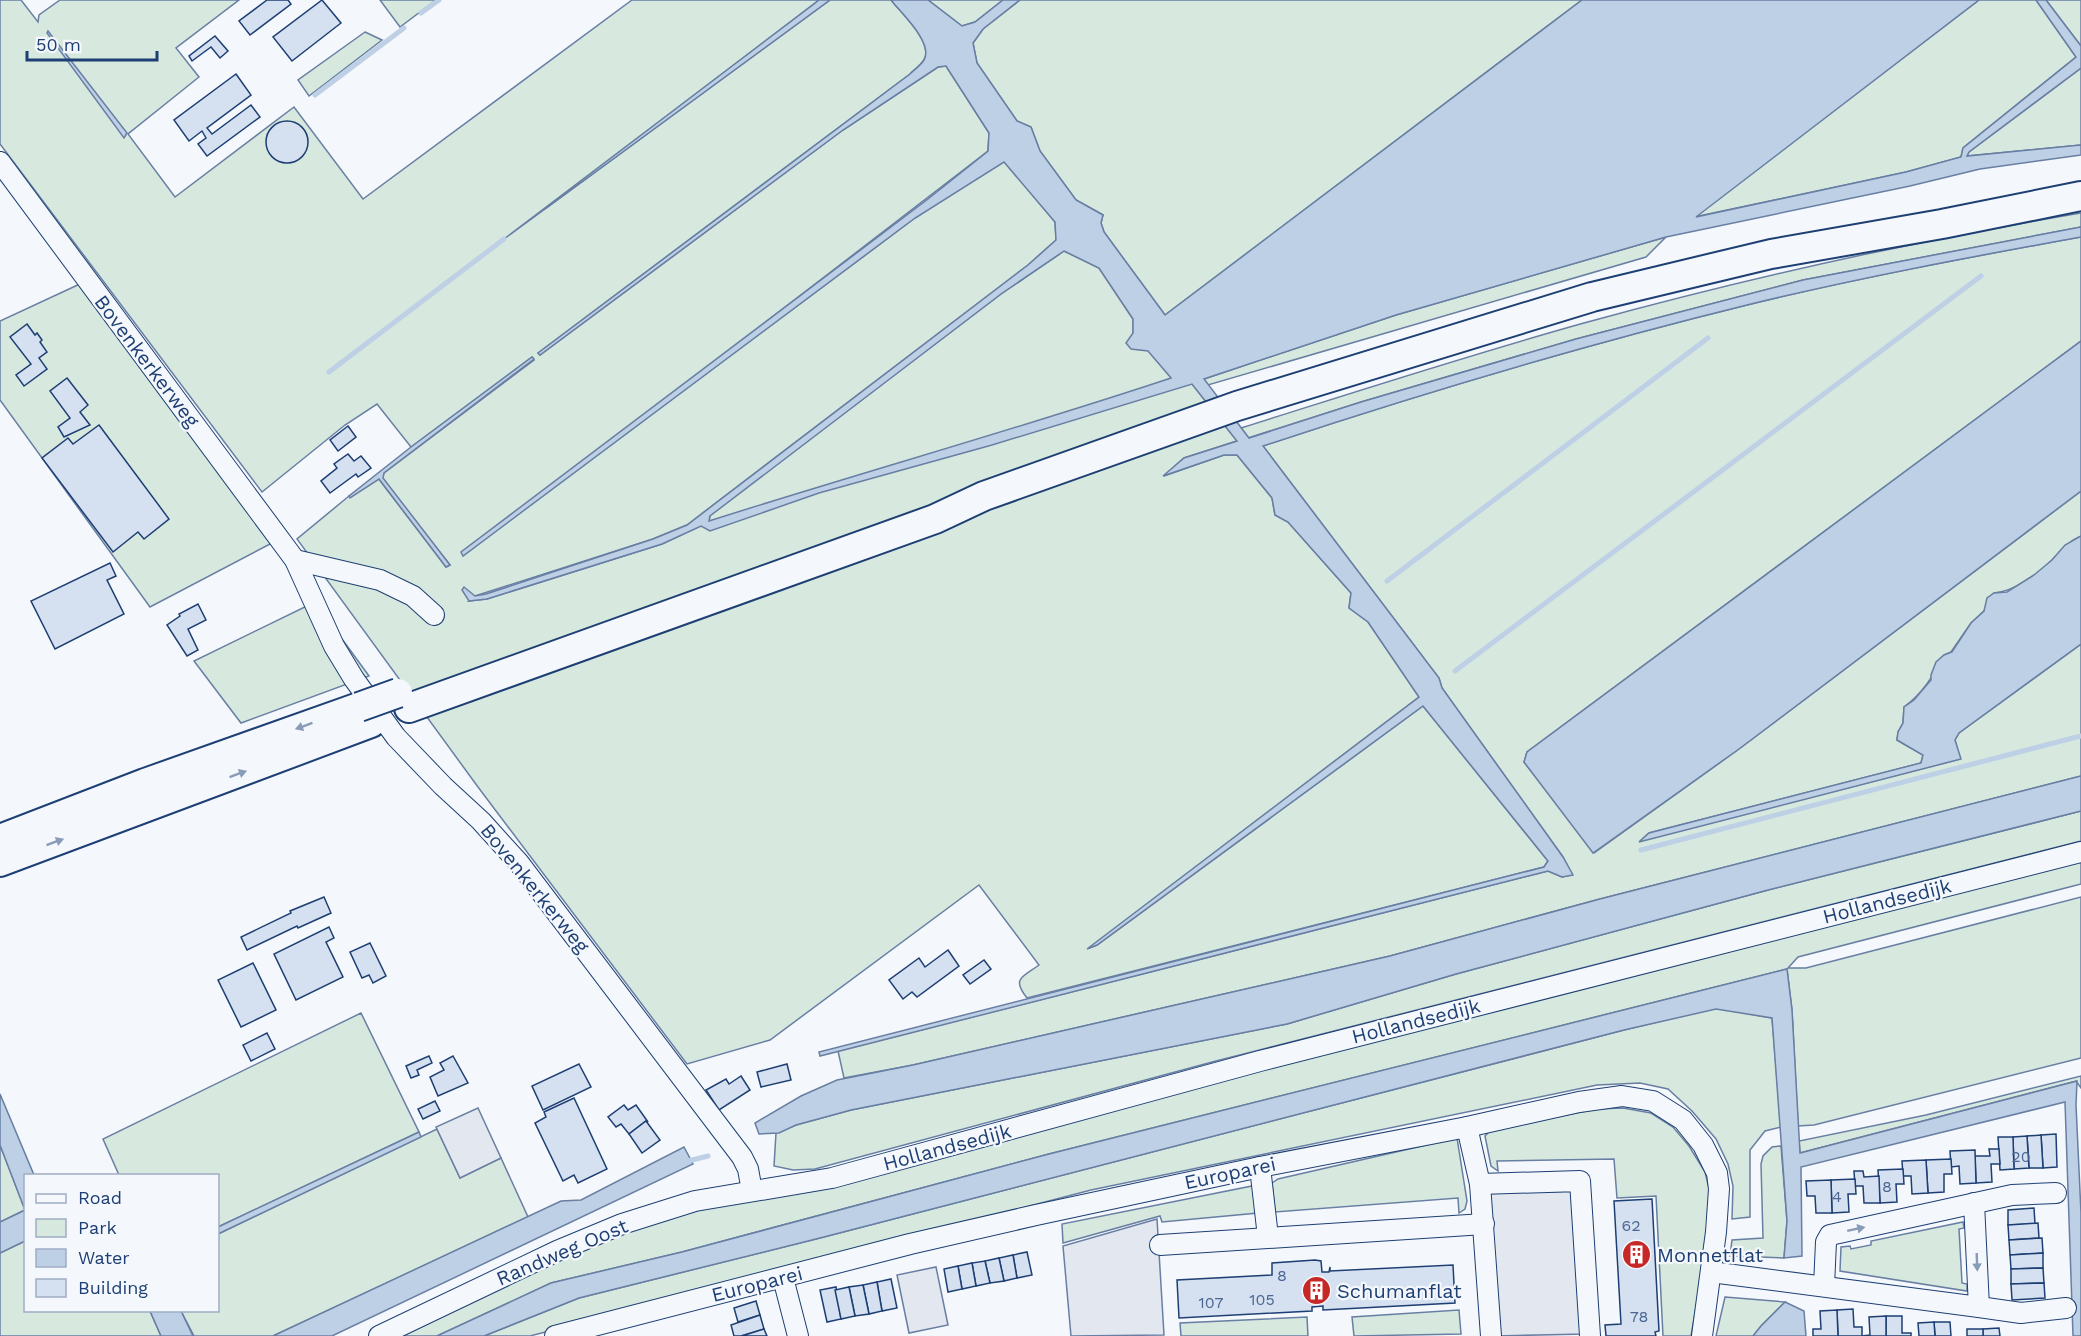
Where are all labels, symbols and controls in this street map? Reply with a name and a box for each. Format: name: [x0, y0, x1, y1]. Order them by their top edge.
scale bar: [27, 24, 158, 62]
text: 50 m: [36, 34, 81, 55]
street label: Bovenkerkerweg: [89, 290, 205, 432]
one-way arrow: [295, 722, 313, 732]
one-way arrow: [229, 769, 247, 779]
street label: Bovenkerkerweg: [476, 819, 595, 958]
one-way arrow: [46, 837, 64, 846]
street label: Hollandsedijk: [1820, 873, 1954, 929]
street label: Hollandsedijk: [1349, 993, 1483, 1049]
street label: Hollandsedijk: [880, 1118, 1014, 1176]
house number: 20: [2011, 1147, 2031, 1166]
street label: Europarei: [1182, 1152, 1278, 1194]
legend: [24, 1174, 219, 1312]
house number: 8: [1882, 1177, 1892, 1196]
text: Road: [78, 1187, 122, 1208]
house number: 4: [1832, 1187, 1842, 1206]
street label: Randweg Oost: [492, 1213, 632, 1291]
house number: 62: [1621, 1216, 1641, 1235]
text: Park: [78, 1217, 117, 1238]
one-way arrow: [1847, 1224, 1866, 1233]
building icon: Monnetflat: [1620, 1239, 1652, 1271]
place label: Monnetflat: [1657, 1243, 1764, 1267]
text: Water: [78, 1247, 130, 1268]
one-way arrow: [1972, 1252, 1981, 1271]
street label: Europarei: [709, 1261, 805, 1307]
house number: 8: [1277, 1266, 1287, 1285]
building icon: Schumanflat: [1300, 1275, 1332, 1307]
text: Building: [78, 1277, 148, 1298]
place label: Schumanflat: [1337, 1279, 1462, 1303]
house number: 105: [1249, 1290, 1275, 1309]
house number: 107: [1199, 1293, 1223, 1312]
house number: 78: [1630, 1307, 1648, 1326]

